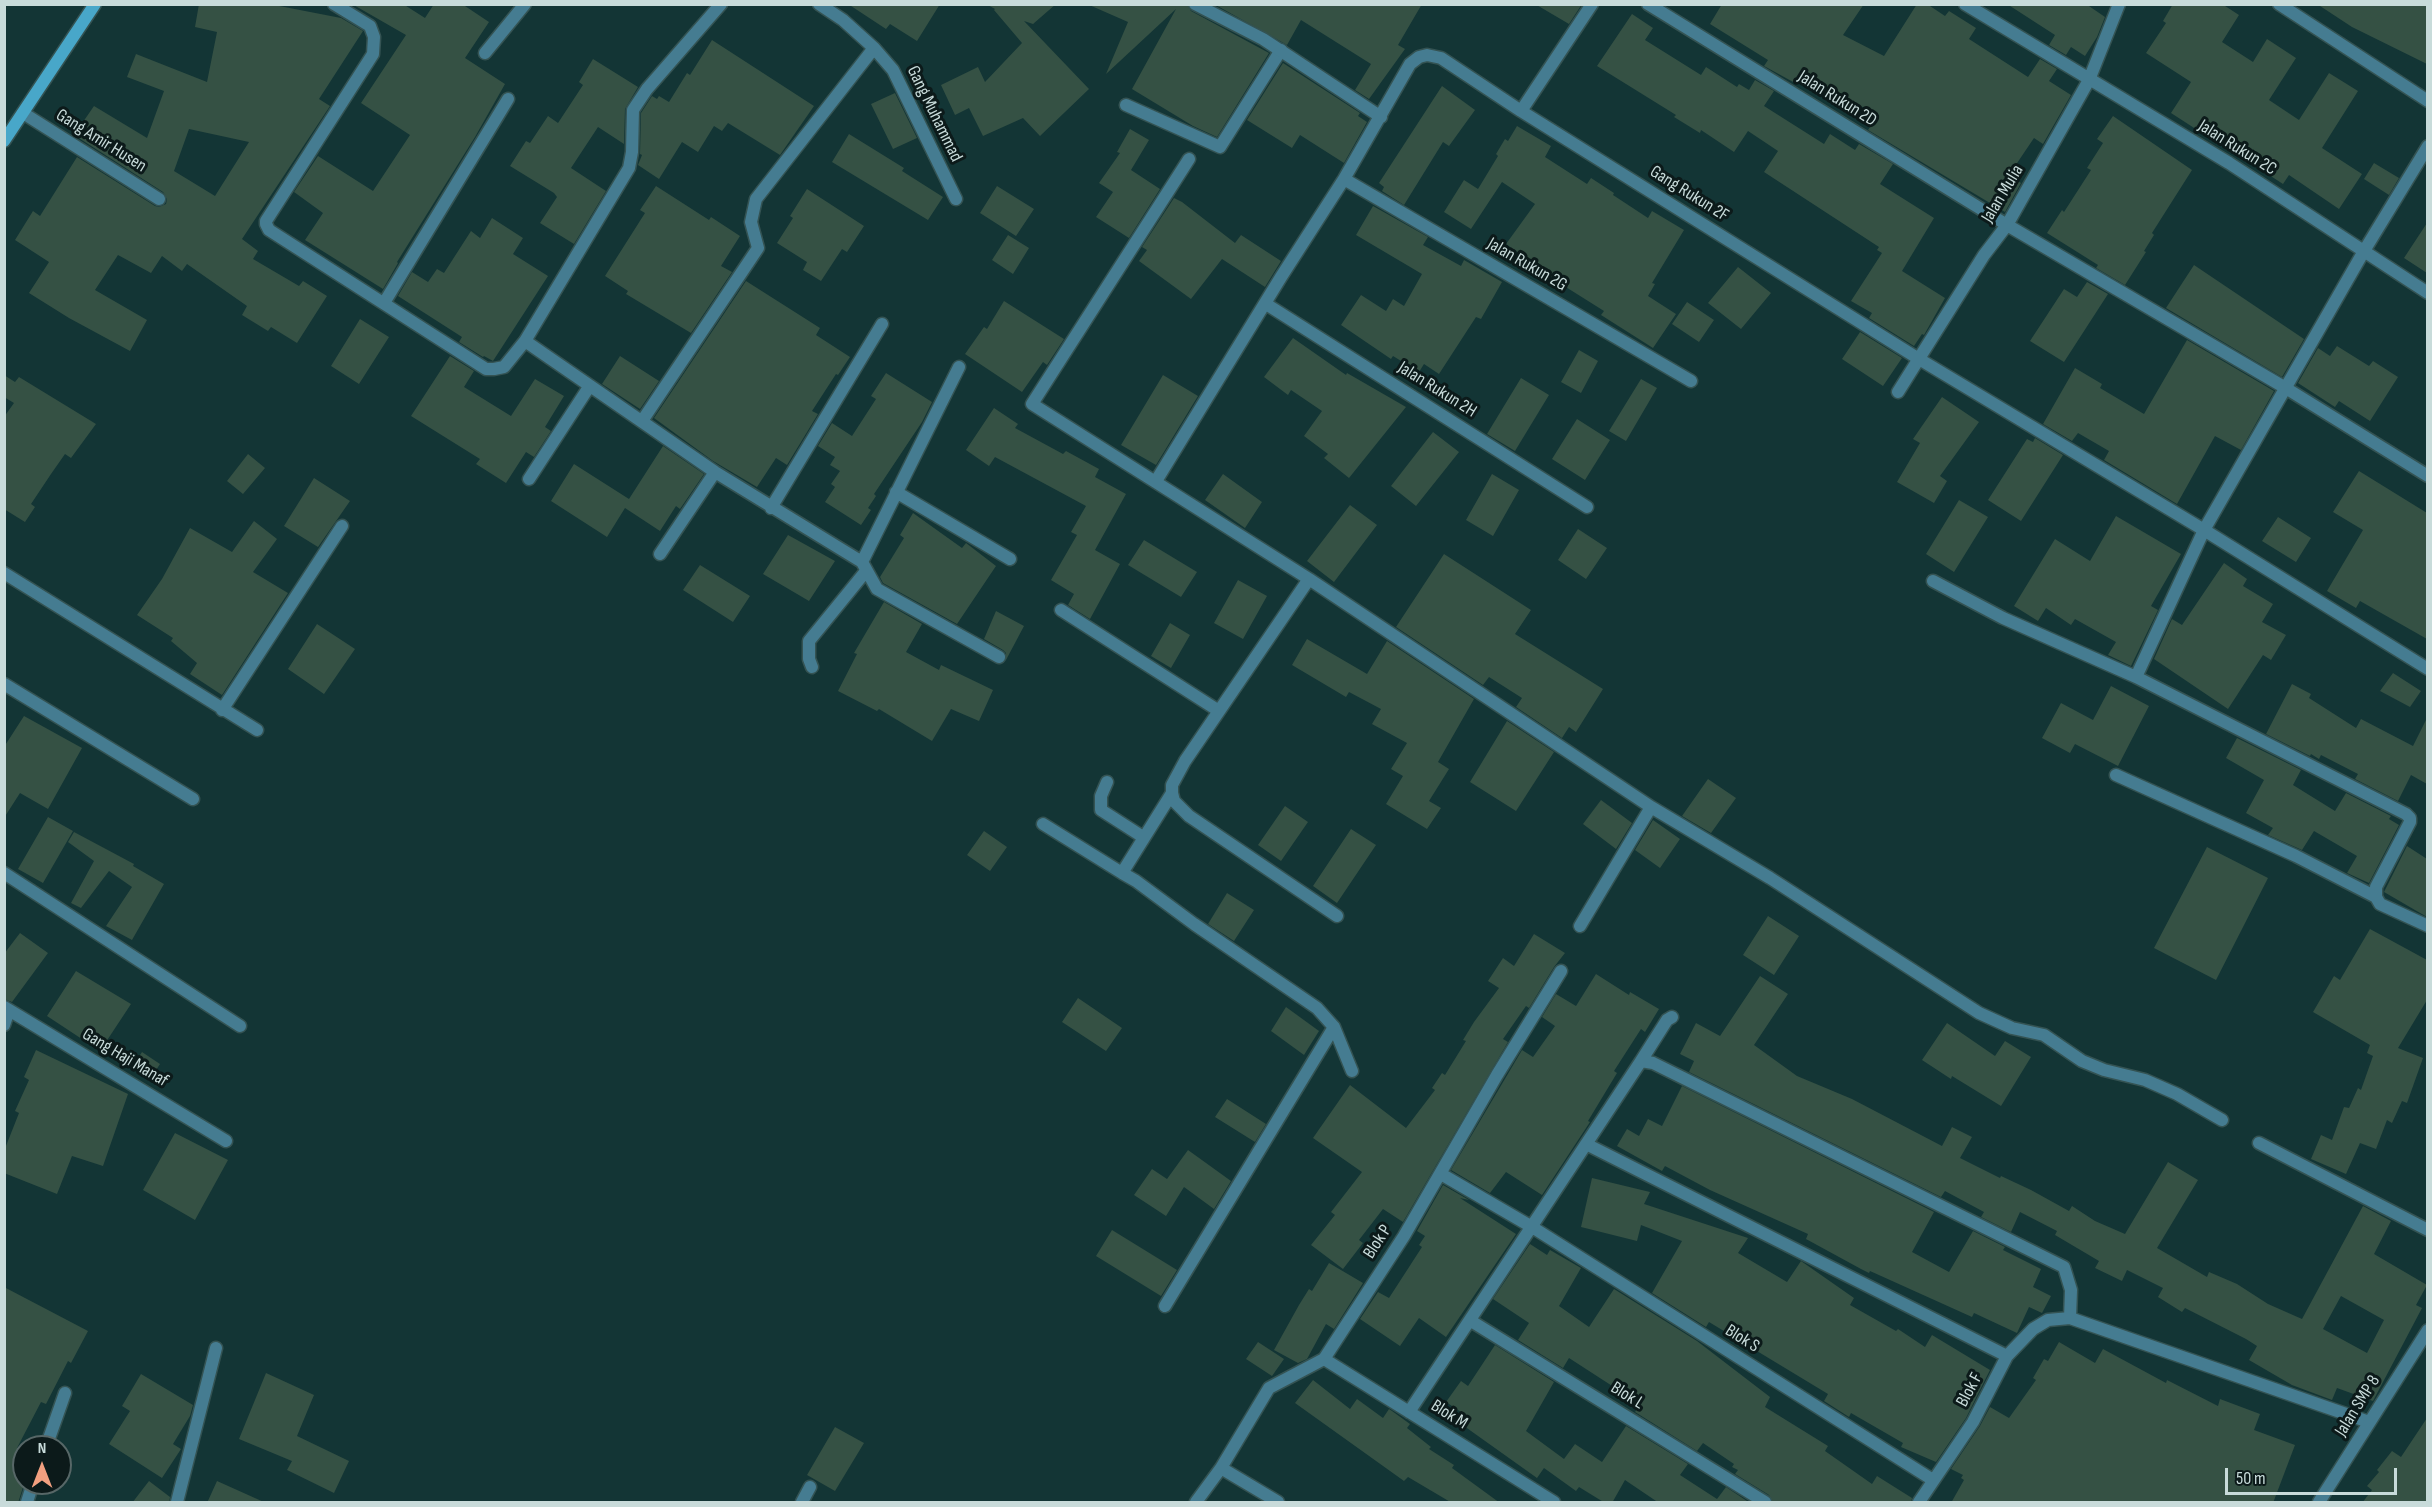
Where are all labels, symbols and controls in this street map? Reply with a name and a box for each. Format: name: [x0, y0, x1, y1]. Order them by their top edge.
street label: Gang Muhammad: [902, 63, 966, 165]
street label: Jalan Rukun 2D: [1794, 66, 1880, 132]
street label: Gang Amir Husen: [52, 105, 150, 177]
street label: Jalan Rukun 2C: [2194, 115, 2280, 181]
street label: Gang Rukun 2F: [1646, 161, 1732, 227]
street label: Jalan Mulia: [1977, 161, 2029, 227]
street label: Jalan Rukun 2G: [1483, 233, 1571, 297]
street label: Jalan Rukun 2H: [1394, 357, 1480, 423]
street label: Gang Haji Manaf: [78, 1024, 172, 1092]
street label: Blok P: [1359, 1221, 1397, 1263]
street label: Blok S: [1721, 1320, 1763, 1358]
street label: Blok F: [1952, 1369, 1988, 1411]
street label: Jalan SMP 8: [2331, 1371, 2385, 1441]
street label: Blok L: [1606, 1378, 1648, 1414]
street label: Blok M: [1427, 1395, 1471, 1435]
north arrow: [12, 1435, 72, 1495]
text: N: [38, 1439, 46, 1458]
scale bar: [2228, 1456, 2400, 1494]
text: 50 m: [2236, 1468, 2266, 1489]

